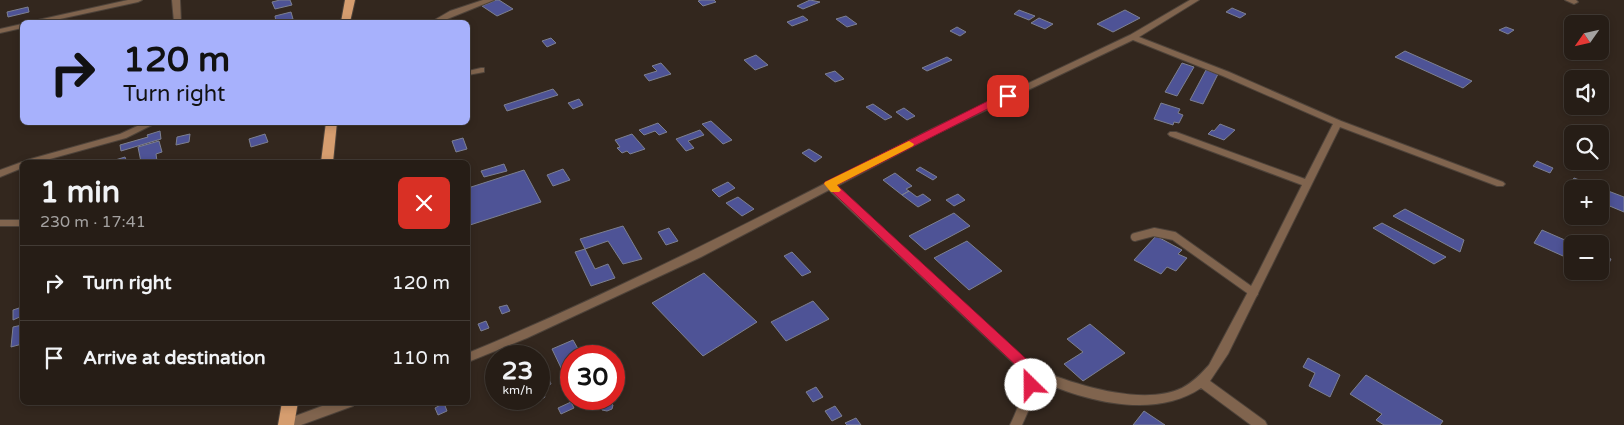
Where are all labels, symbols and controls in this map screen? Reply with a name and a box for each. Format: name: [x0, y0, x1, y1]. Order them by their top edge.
north arrow: [1564, 15, 1609, 60]
map controls: [1564, 15, 1609, 280]
text: 120 m: [123, 39, 230, 81]
icon: right: [40, 40, 105, 105]
button: sound: [1564, 70, 1609, 115]
pin: [987, 75, 1029, 117]
text: Turn right: [123, 81, 225, 107]
icon: arrive: [994, 82, 1022, 110]
button: search: [1564, 125, 1609, 170]
text: 1 min: [40, 174, 120, 211]
button: close: [398, 177, 450, 229]
button: +: [1564, 180, 1609, 225]
text: 230 m · 17:41: [40, 212, 146, 232]
button: −: [1564, 235, 1609, 280]
icon: right: [40, 269, 68, 297]
text: Turn right: [83, 272, 171, 294]
text: 120 m: [392, 272, 450, 294]
icon: arrive: [40, 344, 68, 372]
speed limit sign: 30: [560, 345, 625, 410]
text: Arrive at destination: [83, 347, 266, 369]
text: 110 m: [392, 347, 450, 369]
text: 23: [502, 356, 533, 386]
position arrow: [1004, 358, 1056, 410]
text: km/h: [502, 383, 533, 397]

